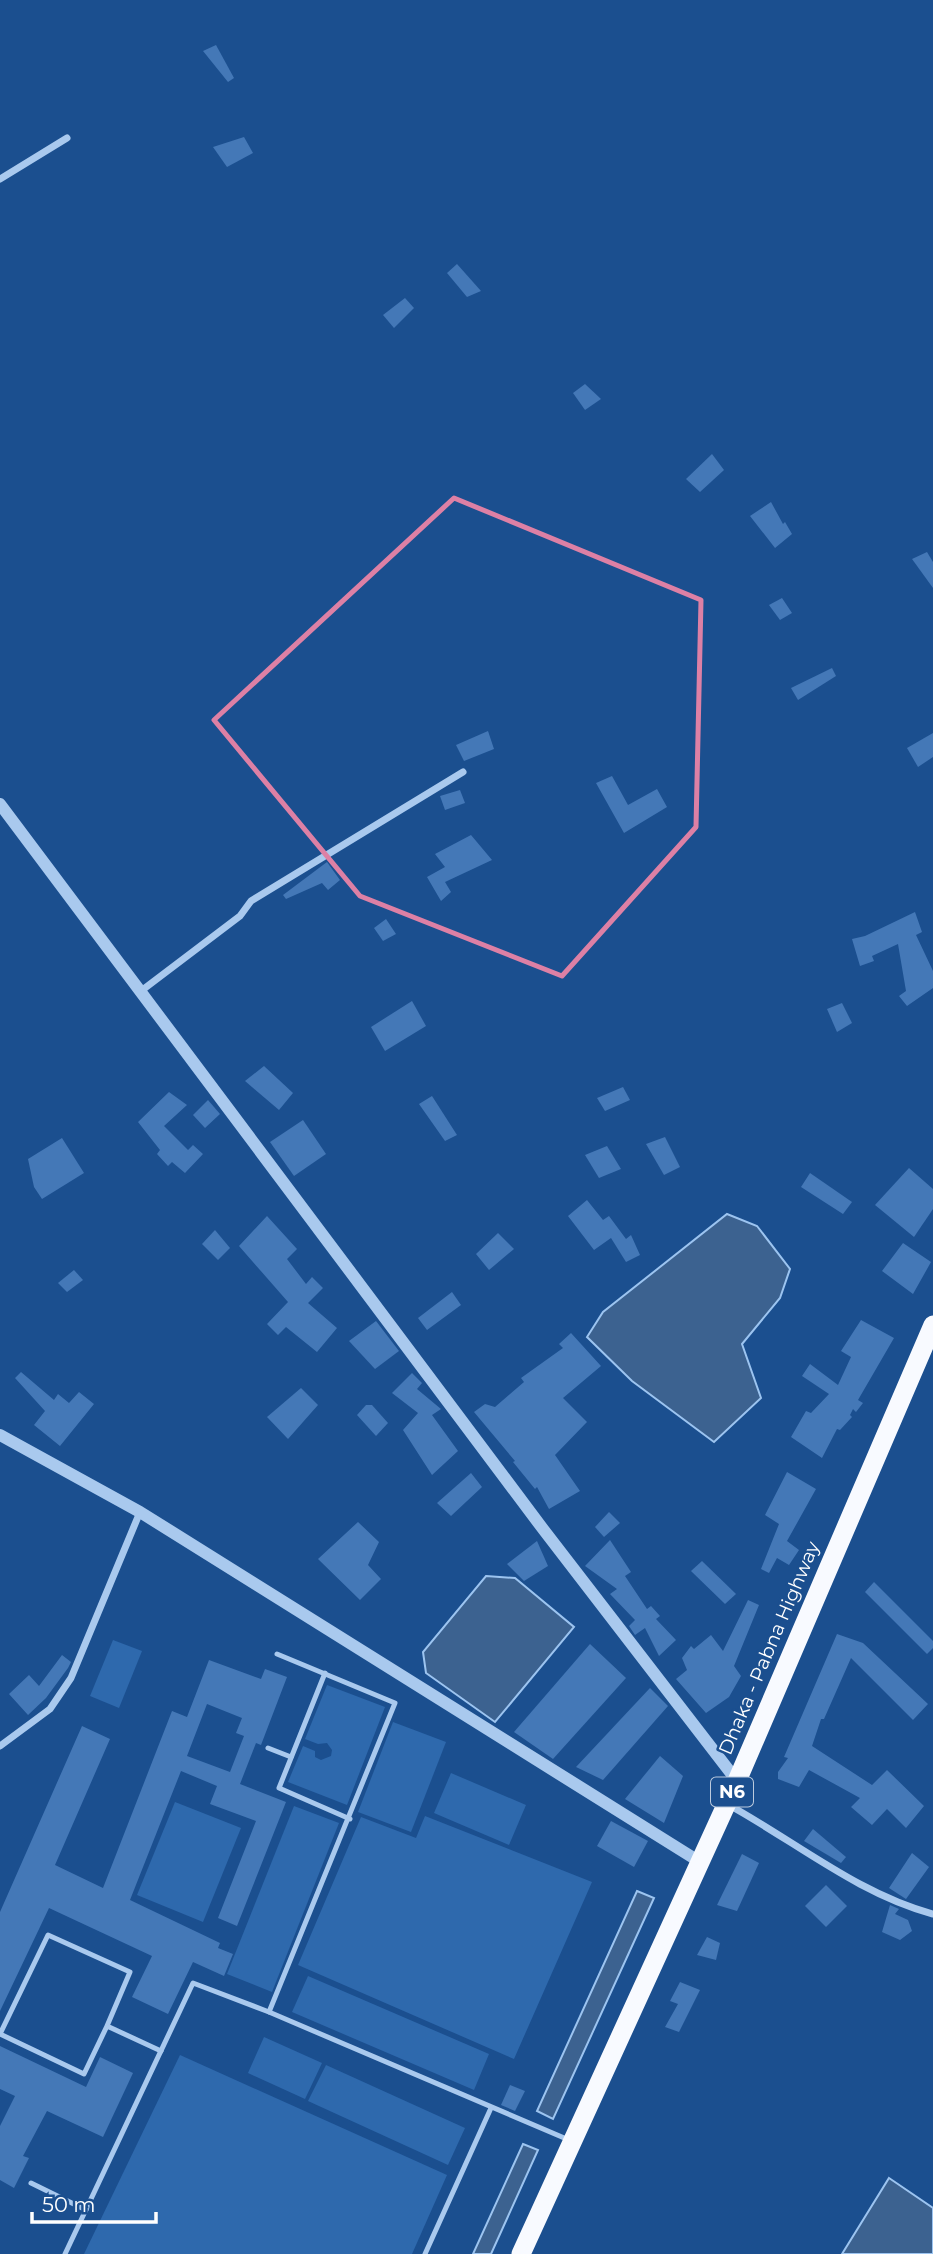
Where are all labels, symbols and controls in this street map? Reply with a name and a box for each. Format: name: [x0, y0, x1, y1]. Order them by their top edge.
street label: Dhaka - Pabna Highway: [714, 1537, 825, 1758]
road number: N6: [711, 1778, 753, 1806]
scale bar: [32, 2180, 156, 2224]
text: 50 m: [42, 2192, 96, 2217]

